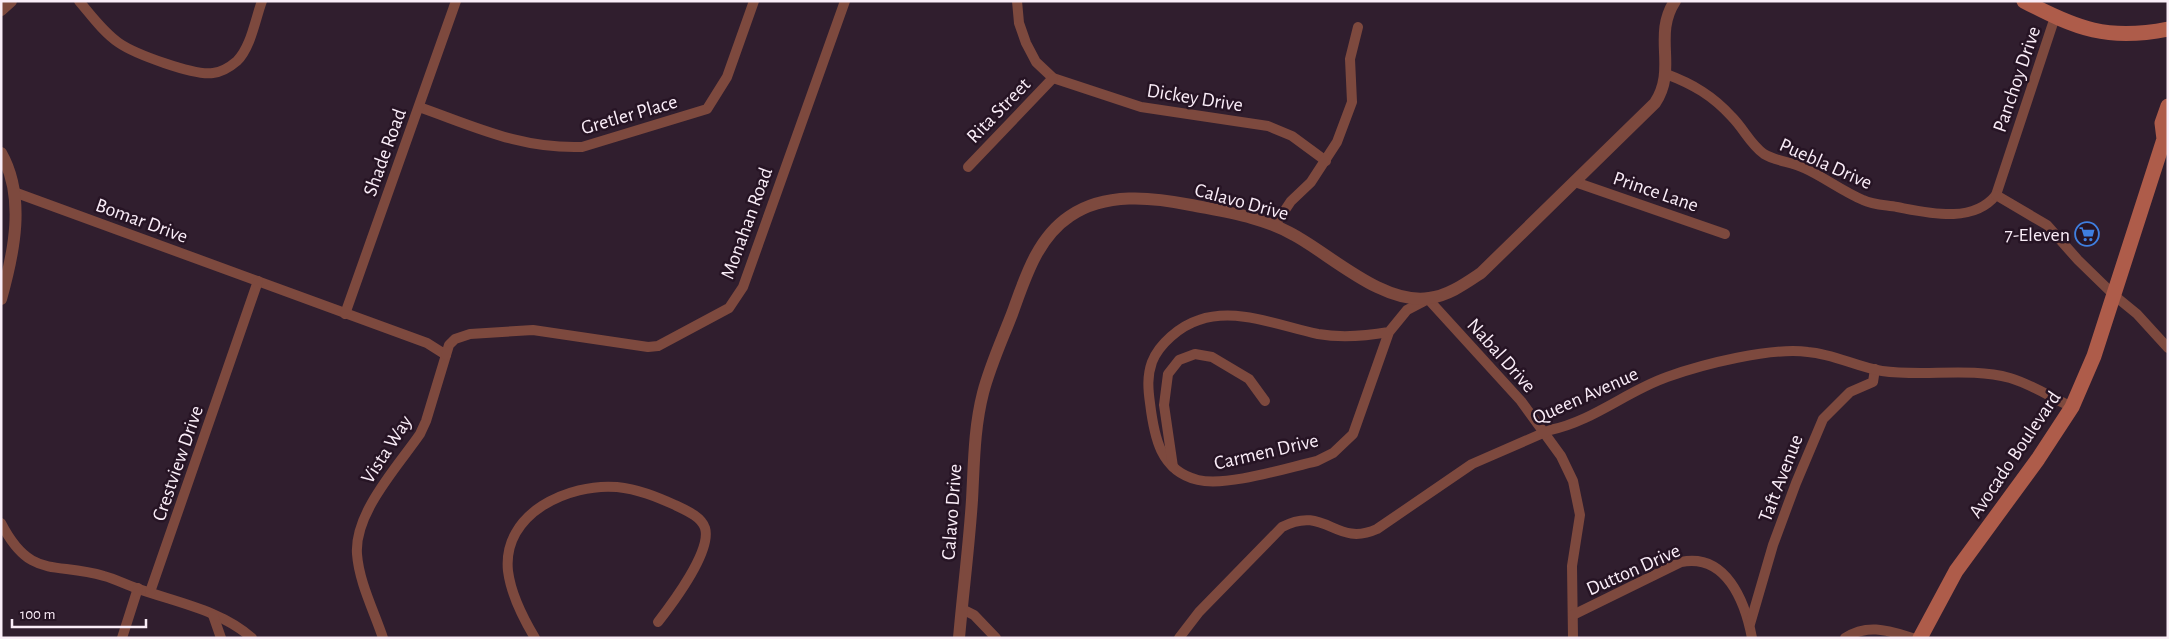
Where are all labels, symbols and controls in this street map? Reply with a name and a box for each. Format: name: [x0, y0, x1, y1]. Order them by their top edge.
street label: Panchoy Drive: [1990, 24, 2044, 135]
street label: Rita Street: [963, 74, 1035, 147]
street label: Dickey Drive: [1145, 81, 1244, 115]
street label: Gretler Place: [579, 92, 680, 138]
street label: Shade Road: [360, 106, 410, 199]
street label: Puebla Drive: [1776, 135, 1875, 193]
street label: Monahan Road: [717, 165, 776, 282]
street label: Prince Lane: [1610, 168, 1701, 216]
street label: Calavo Drive: [1193, 180, 1291, 224]
street label: Bomar Drive: [93, 195, 190, 247]
supermarket icon: 7-Eleven: [2074, 221, 2100, 247]
place label: 7-Eleven: [2005, 225, 2070, 245]
street label: Nabal Drive: [1463, 315, 1539, 396]
street label: Queen Avenue: [1530, 364, 1641, 428]
street label: Avocado Boulevard: [1965, 388, 2065, 522]
street label: Crestview Drive: [149, 403, 207, 523]
street label: Vista Way: [358, 412, 416, 487]
street label: Carmen Drive: [1212, 430, 1320, 474]
street label: Taft Avenue: [1755, 432, 1807, 525]
street label: Calavo Drive: [939, 463, 965, 561]
street label: Dutton Drive: [1583, 540, 1683, 599]
scale bar: [12, 596, 146, 628]
text: 100 m: [20, 607, 55, 622]

